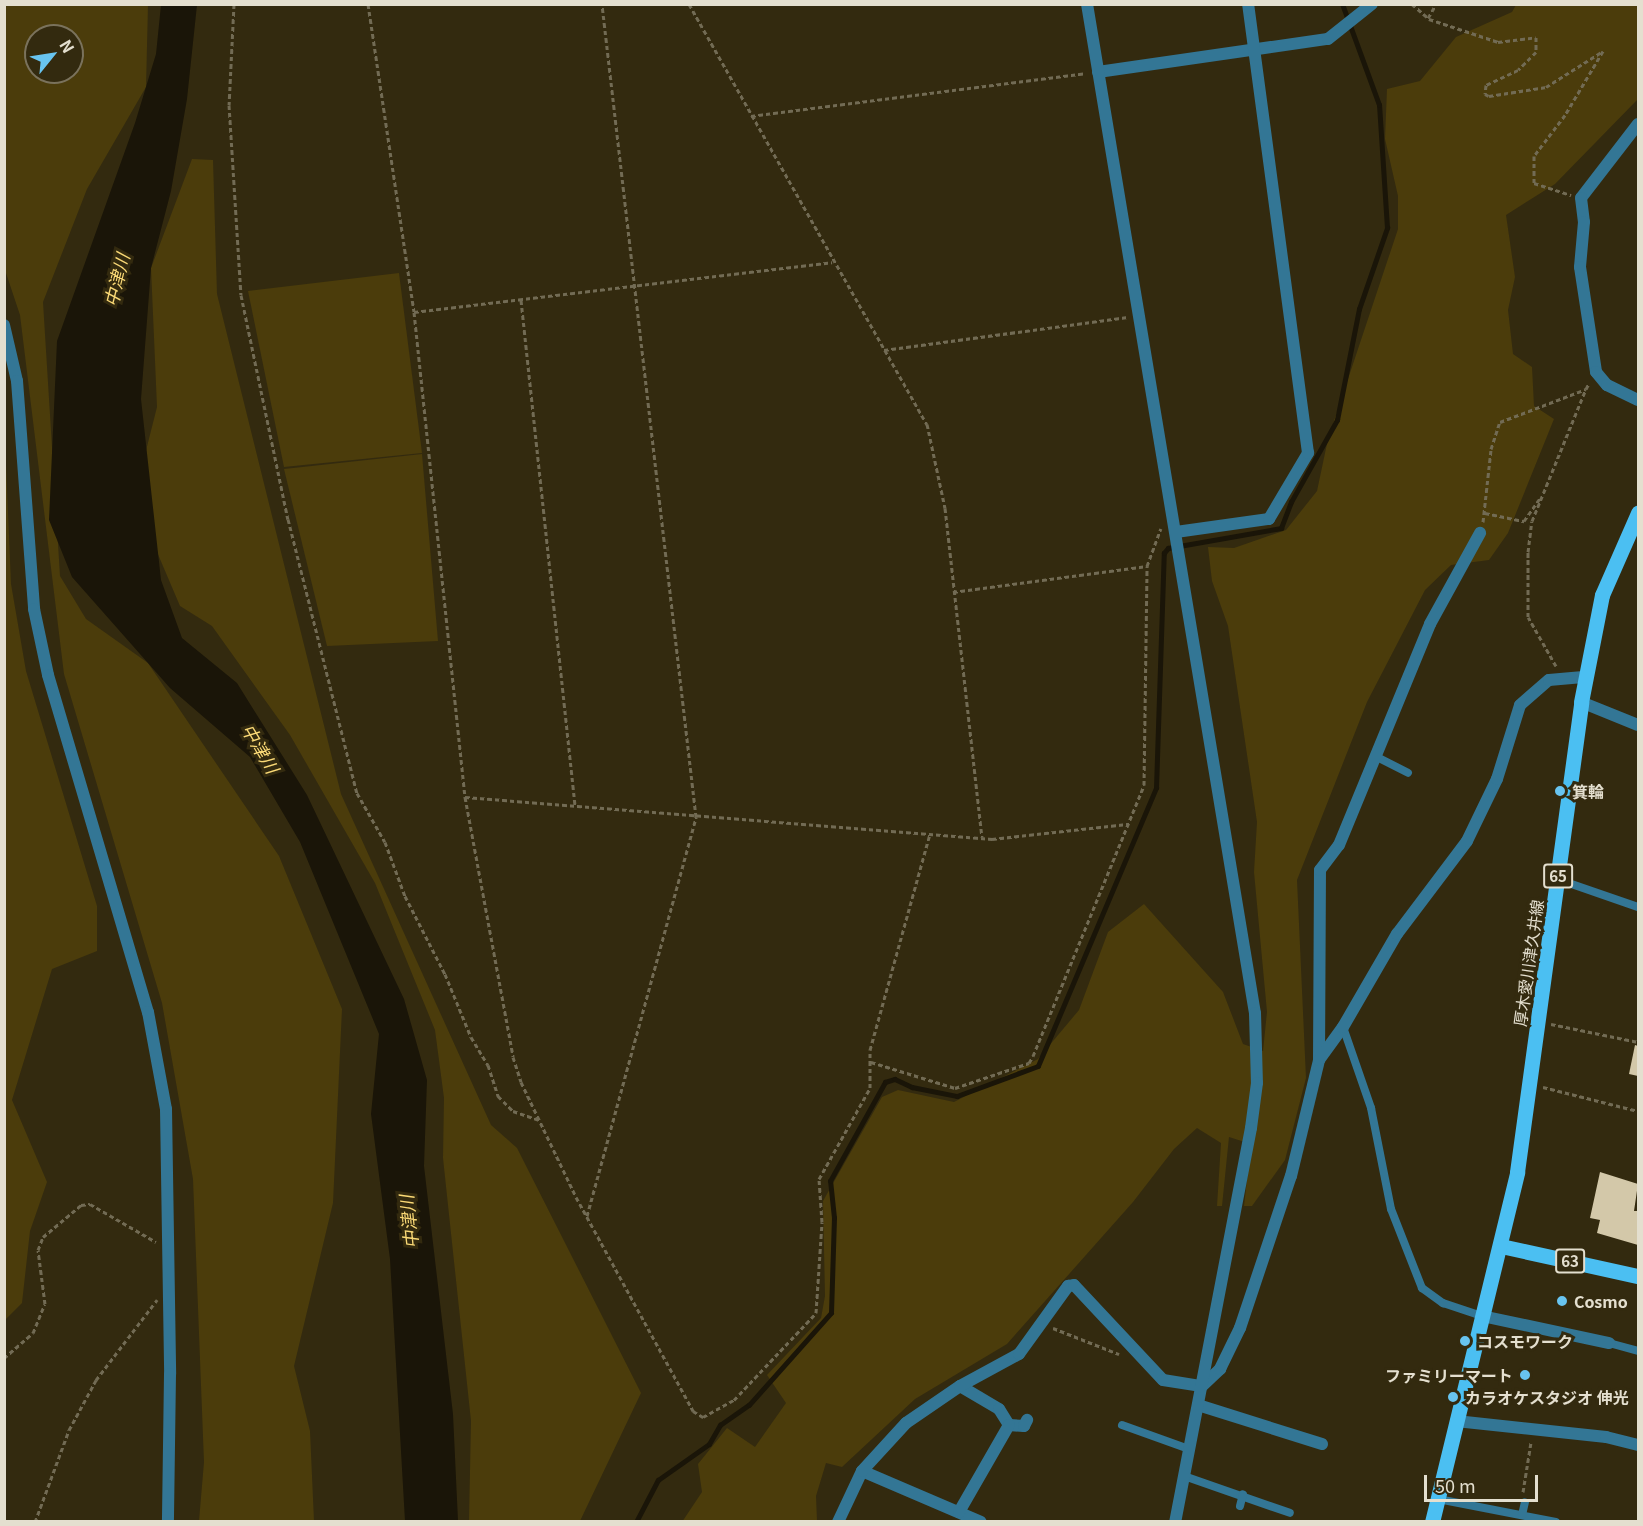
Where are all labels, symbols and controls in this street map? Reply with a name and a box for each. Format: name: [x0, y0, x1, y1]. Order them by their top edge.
north arrow: [24, 24, 84, 84]
text: N: [54, 35, 81, 57]
water label: 中津川: [99, 251, 133, 309]
water label: 中津川: [238, 719, 284, 777]
place label: 箕輪: [1572, 781, 1604, 801]
marker: 箕輪: [1553, 784, 1567, 798]
road number: 65: [1543, 864, 1573, 888]
street label: 厚木愛川津久井線: [1510, 898, 1546, 1028]
water label: 中津川: [394, 1194, 422, 1250]
road number: 63: [1555, 1249, 1585, 1273]
place label: Cosmo: [1574, 1291, 1628, 1311]
marker: Cosmo: [1555, 1294, 1569, 1308]
place label: コスモワーク: [1477, 1331, 1573, 1351]
marker: コスモワーク: [1458, 1334, 1472, 1348]
place label: ファミリーマート: [1385, 1365, 1513, 1385]
marker: ファミリーマート: [1518, 1368, 1532, 1382]
place label: カラオケスタジオ 伸光: [1465, 1387, 1629, 1407]
marker: カラオケスタジオ 伸光: [1446, 1390, 1460, 1404]
scale bar: [1427, 1463, 1541, 1501]
text: 50 m: [1435, 1472, 1476, 1498]

